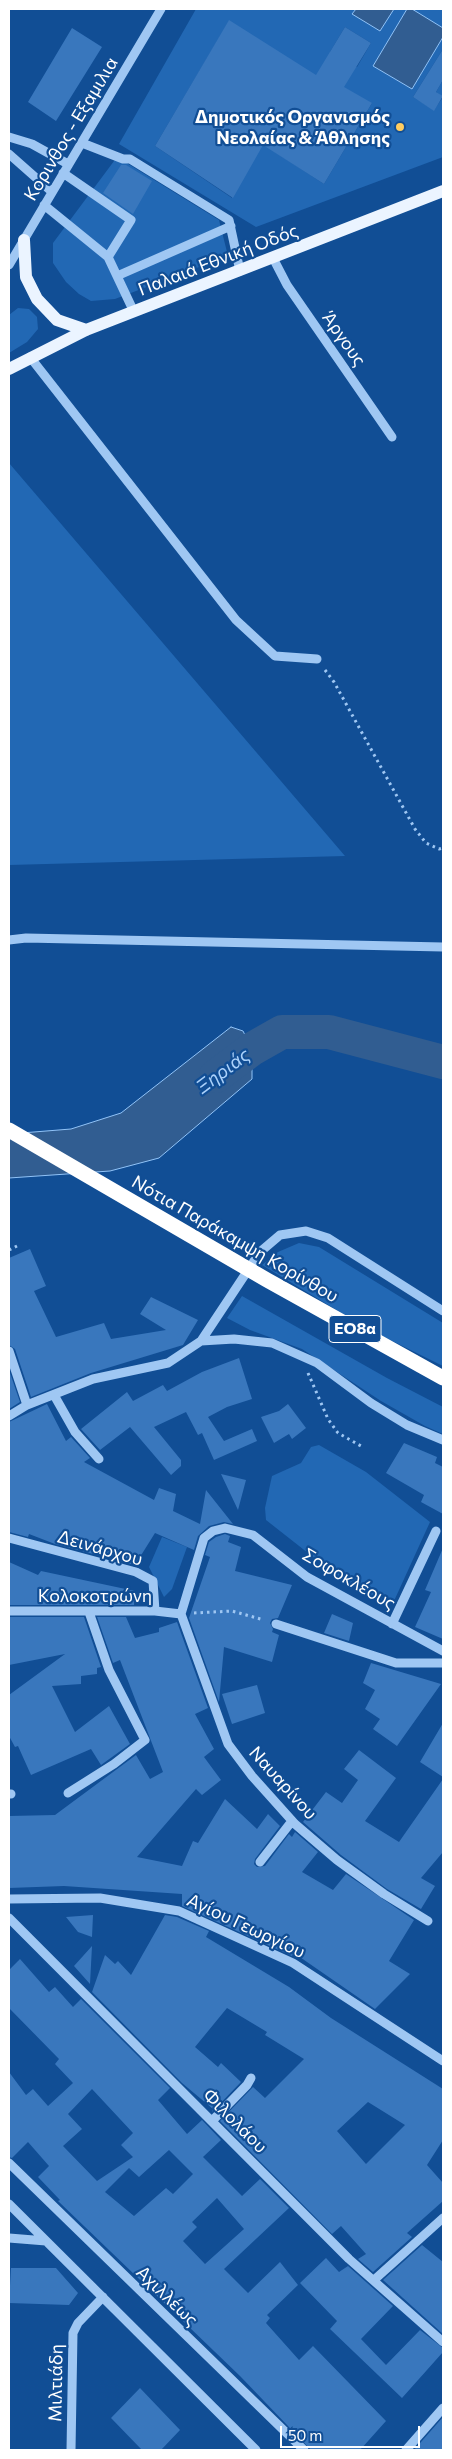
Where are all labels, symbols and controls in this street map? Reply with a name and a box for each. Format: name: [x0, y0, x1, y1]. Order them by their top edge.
street label: Κορινθος - Εξαμιλια: [20, 53, 122, 205]
place label: Δημοτικός Οργανισμός Νεολαίας & Άθλησης: [195, 106, 390, 148]
marker: Δημοτικός Οργανισμός Νεολαίας & Άθλησης: [394, 121, 406, 133]
street label: Παλαιά Εθνική Οδός: [135, 220, 301, 300]
street label: Άργους: [318, 308, 370, 370]
water label: Ξηριάς: [192, 1043, 254, 1099]
street label: Νότια Παράκαμψη Κορίνθου: [128, 1171, 342, 1307]
road number: ΕΟ8α: [329, 1316, 381, 1342]
street label: Δεινάρχου: [55, 1526, 145, 1570]
street label: Σοφοκλέους: [299, 1544, 399, 1614]
street label: Κολοκοτρώνη: [38, 1585, 152, 1607]
street label: Ναυαρίνου: [245, 1742, 321, 1824]
street label: Αγίου Γεωργίου: [184, 1889, 308, 1963]
street label: Φιλολάου: [198, 2084, 272, 2158]
street label: Αχιλλέως: [132, 2261, 202, 2331]
street label: Μιλτιάδη: [45, 2344, 67, 2422]
scale bar: [282, 2416, 422, 2448]
text: 50 m: [288, 2426, 322, 2444]

